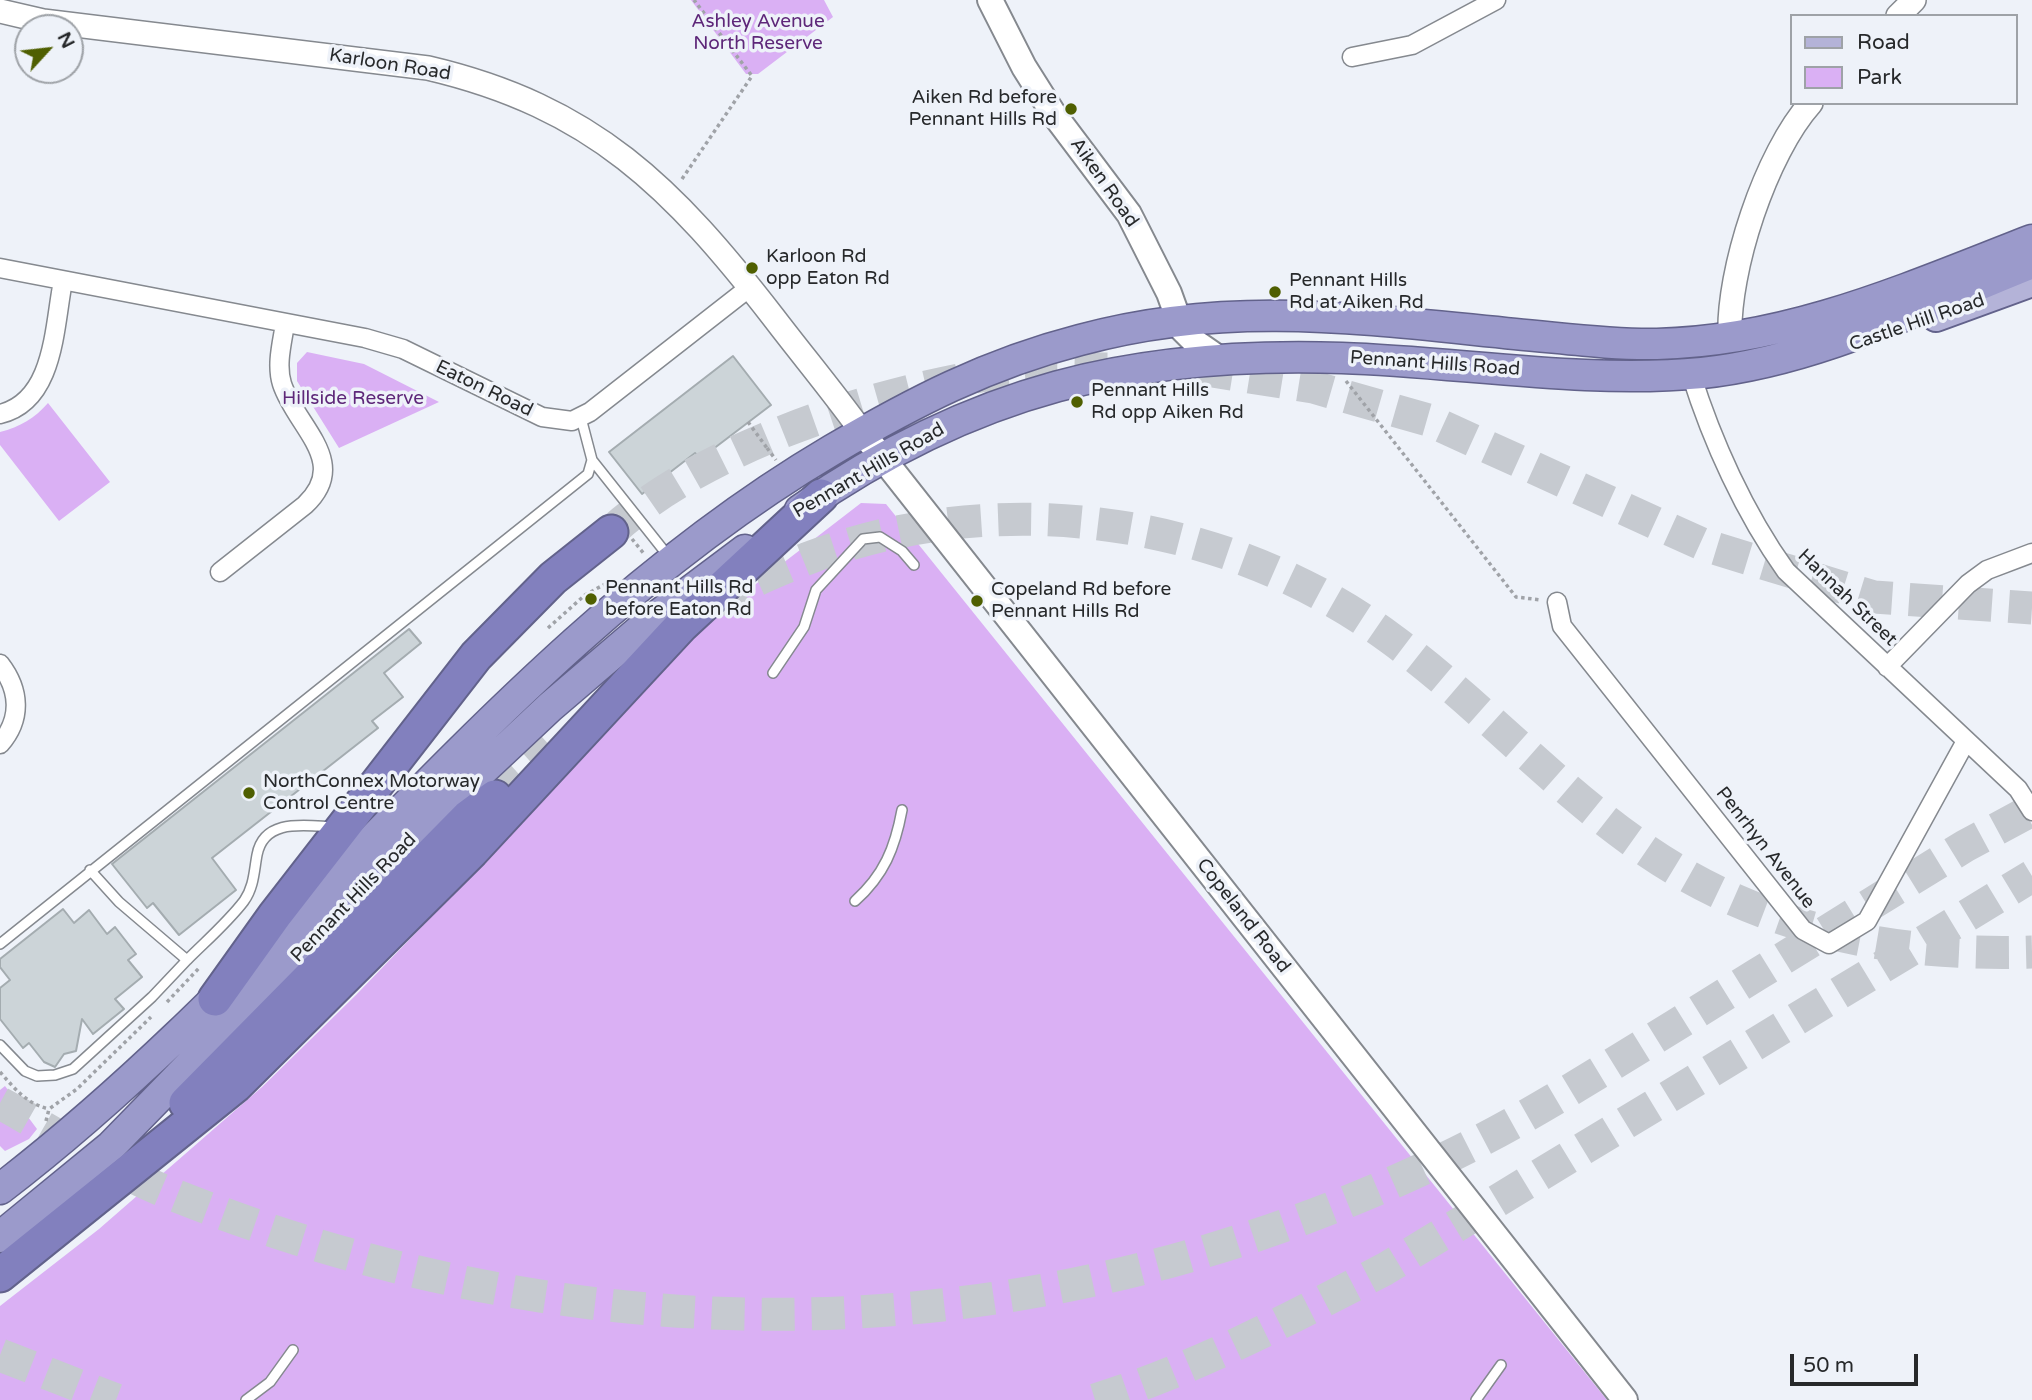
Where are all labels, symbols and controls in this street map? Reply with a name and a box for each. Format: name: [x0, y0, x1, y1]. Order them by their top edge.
park label: Ashley Avenue North Reserve: [691, 11, 825, 55]
north arrow: [14, 14, 84, 84]
legend: [1790, 14, 2018, 105]
text: N: [53, 29, 79, 52]
text: Road: [1857, 30, 1910, 55]
street label: Karloon Road: [328, 44, 452, 86]
text: Park: [1857, 65, 1902, 90]
place label: Aiken Rd before Pennant Hills Rd: [908, 87, 1057, 131]
marker: Aiken Rd before Pennant Hills Rd: [1063, 101, 1079, 117]
street label: Aiken Road: [1065, 134, 1143, 232]
place label: Karloon Rd opp Eaton Rd: [766, 246, 890, 290]
marker: Karloon Rd opp Eaton Rd: [744, 260, 760, 276]
place label: Pennant Hills Rd at Aiken Rd: [1289, 270, 1424, 314]
marker: Pennant Hills Rd at Aiken Rd: [1267, 284, 1283, 300]
street label: Castle Hill Road: [1846, 289, 1988, 357]
street label: Pennant Hills Road: [1349, 347, 1521, 381]
street label: Eaton Road: [432, 356, 536, 422]
place label: Pennant Hills Rd opp Aiken Rd: [1091, 380, 1244, 424]
park label: Hillside Reserve: [282, 388, 424, 410]
marker: Pennant Hills Rd opp Aiken Rd: [1069, 394, 1085, 410]
street label: Pennant Hills Road: [789, 418, 949, 524]
street label: Hannah Street: [1792, 545, 1902, 651]
place label: Pennant Hills Rd before Eaton Rd: [605, 577, 754, 621]
place label: Copeland Rd before Pennant Hills Rd: [991, 579, 1171, 623]
marker: Pennant Hills Rd before Eaton Rd: [583, 591, 599, 607]
marker: Copeland Rd before Pennant Hills Rd: [969, 593, 985, 609]
place label: NorthConnex Motorway Control Centre: [263, 771, 480, 815]
street label: Penrhyn Avenue: [1710, 783, 1820, 913]
marker: NorthConnex Motorway Control Centre: [241, 785, 257, 801]
street label: Pennant Hills Road: [286, 829, 422, 967]
street label: Copeland Road: [1191, 854, 1295, 978]
scale bar: [1794, 1340, 1922, 1384]
text: 50 m: [1803, 1353, 1854, 1378]

